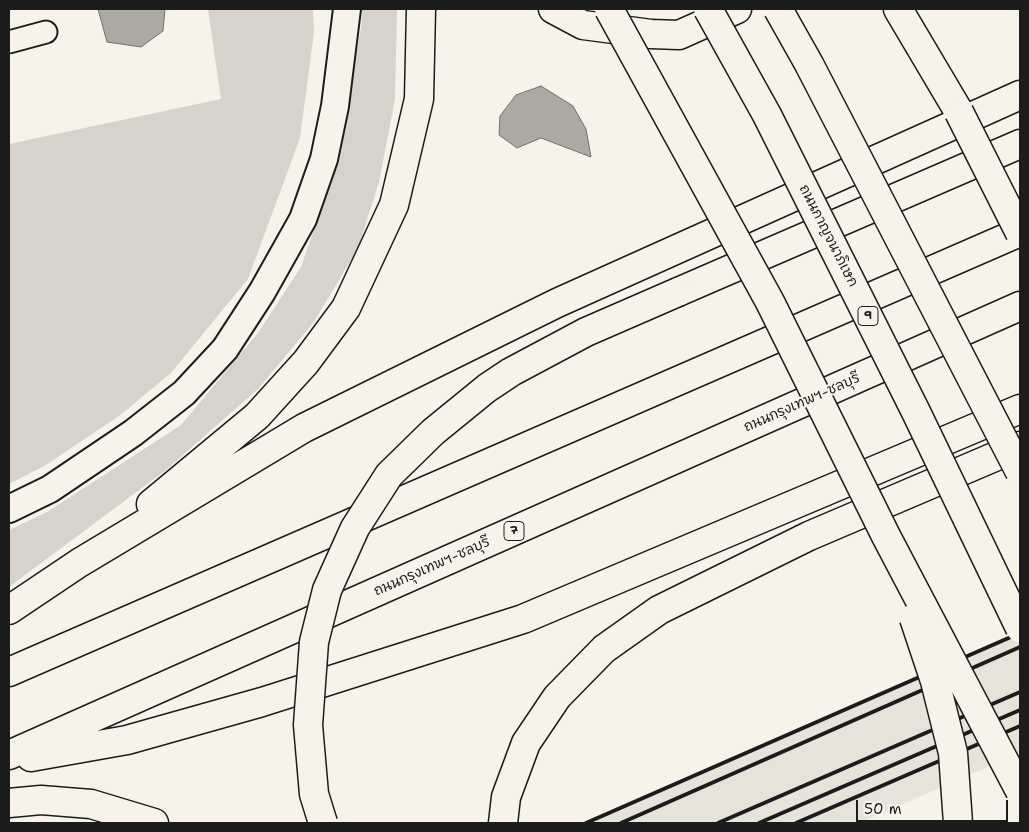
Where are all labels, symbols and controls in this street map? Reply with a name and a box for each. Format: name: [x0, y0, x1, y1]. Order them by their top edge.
street label: ถนนกาญจนาภิเษก: [795, 182, 861, 290]
road number: 9: [858, 306, 878, 326]
street label: ถนนกรุงเทพฯ-ชลบุรี: [741, 370, 863, 436]
road number: 7: [504, 522, 524, 540]
street label: ถนนกรุงเทพฯ-ชลบุรี: [371, 534, 493, 600]
scale bar: [859, 790, 1012, 822]
text: 50 m: [864, 799, 902, 819]

